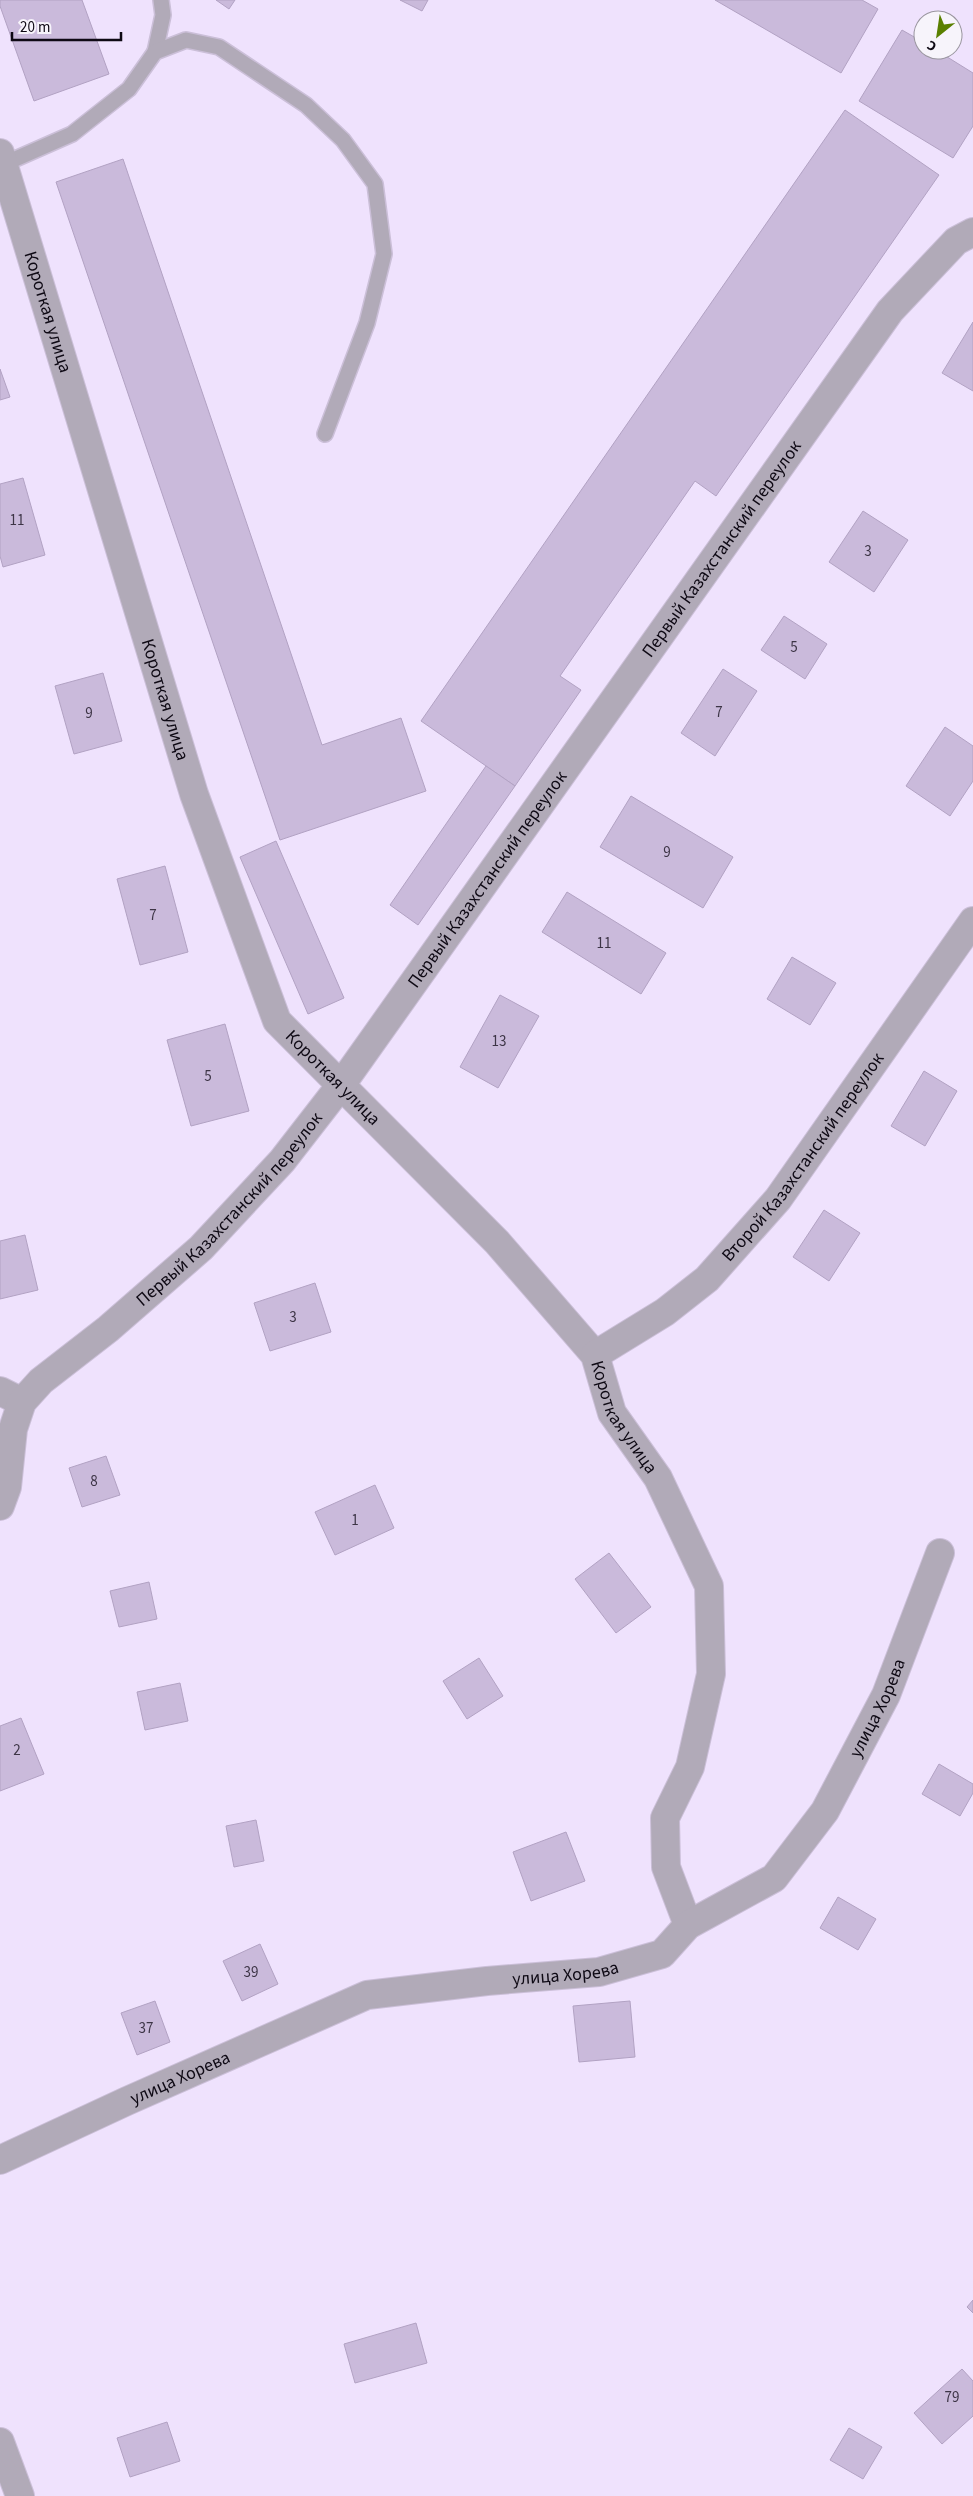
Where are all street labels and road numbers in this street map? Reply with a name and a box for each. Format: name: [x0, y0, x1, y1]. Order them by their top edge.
street label: Короткая улица: [17, 248, 78, 376]
street label: Первый Казахстанский переулок: [636, 435, 807, 663]
street label: Короткая улица: [135, 636, 195, 763]
street label: Первый Казахстанский переулок: [402, 766, 573, 993]
street label: Короткая улица: [280, 1024, 386, 1131]
street label: Второй Казахстанский переулок: [716, 1047, 890, 1267]
street label: Первый Казахстанский переулок: [131, 1107, 329, 1312]
street label: Короткая улица: [584, 1358, 663, 1479]
street label: улица Хорева: [843, 1655, 912, 1762]
street label: улица Хорева: [511, 1955, 622, 1992]
street label: улица Хорева: [126, 2045, 234, 2111]

